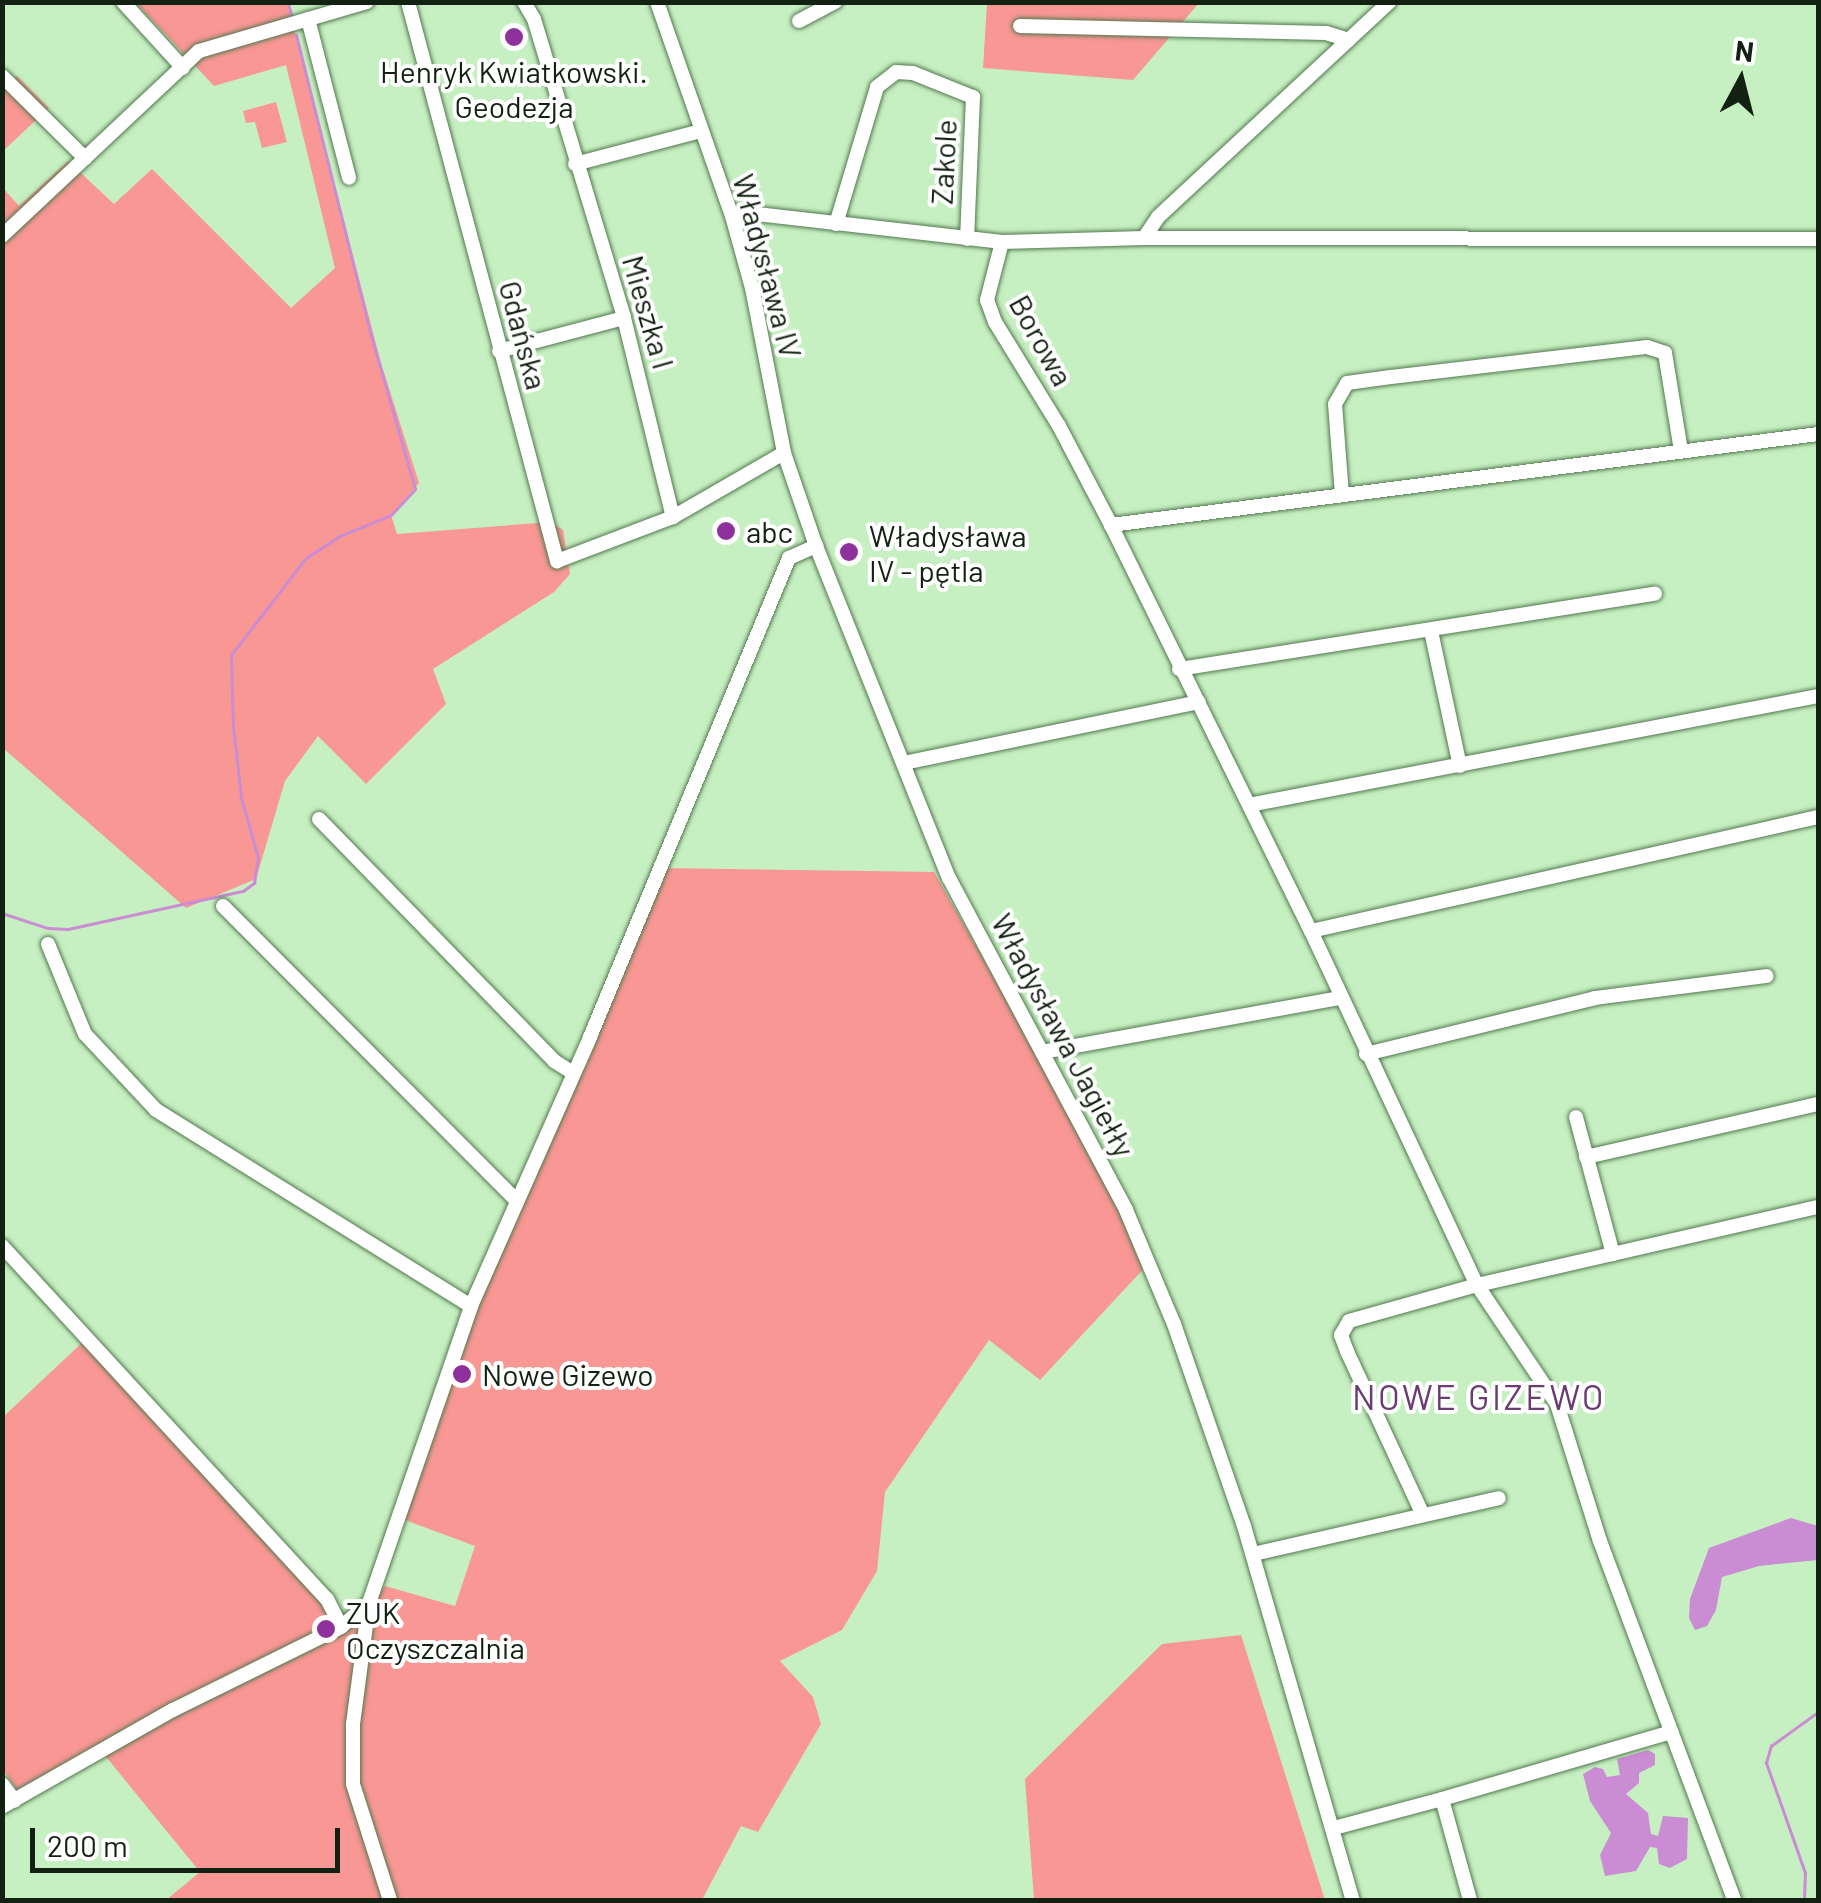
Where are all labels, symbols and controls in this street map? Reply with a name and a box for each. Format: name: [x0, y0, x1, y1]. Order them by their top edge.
marker: Henryk Kwiatkowski. Geodezja: [503, 26, 525, 48]
north arrow: [1691, 30, 1791, 130]
text: N: [1733, 32, 1756, 68]
place label: Henryk Kwiatkowski. Geodezja: [380, 53, 648, 124]
street label: Zakole: [923, 118, 963, 206]
street label: Władysława IV: [726, 170, 810, 362]
street label: Mieszka I: [616, 251, 682, 373]
street label: Gdańska: [492, 277, 556, 393]
street label: Borowa: [1002, 288, 1082, 392]
place label: abc: [746, 513, 793, 549]
place label: Władysława IV - pętla: [869, 517, 1027, 588]
marker: abc: [715, 520, 737, 542]
marker: Władysława IV - pętla: [838, 541, 860, 563]
street label: Władysława Jagiełły: [985, 907, 1143, 1163]
place label: Nowe Gizewo: [482, 1356, 654, 1392]
marker: Nowe Gizewo: [451, 1363, 473, 1385]
district label: NOWE GIZEWO: [1352, 1375, 1606, 1417]
place label: ZUK Oczyszczalnia: [346, 1594, 525, 1664]
marker: ZUK Oczyszczalnia: [315, 1618, 337, 1640]
scale bar: [35, 1808, 345, 1870]
text: 200 m: [47, 1827, 128, 1863]

